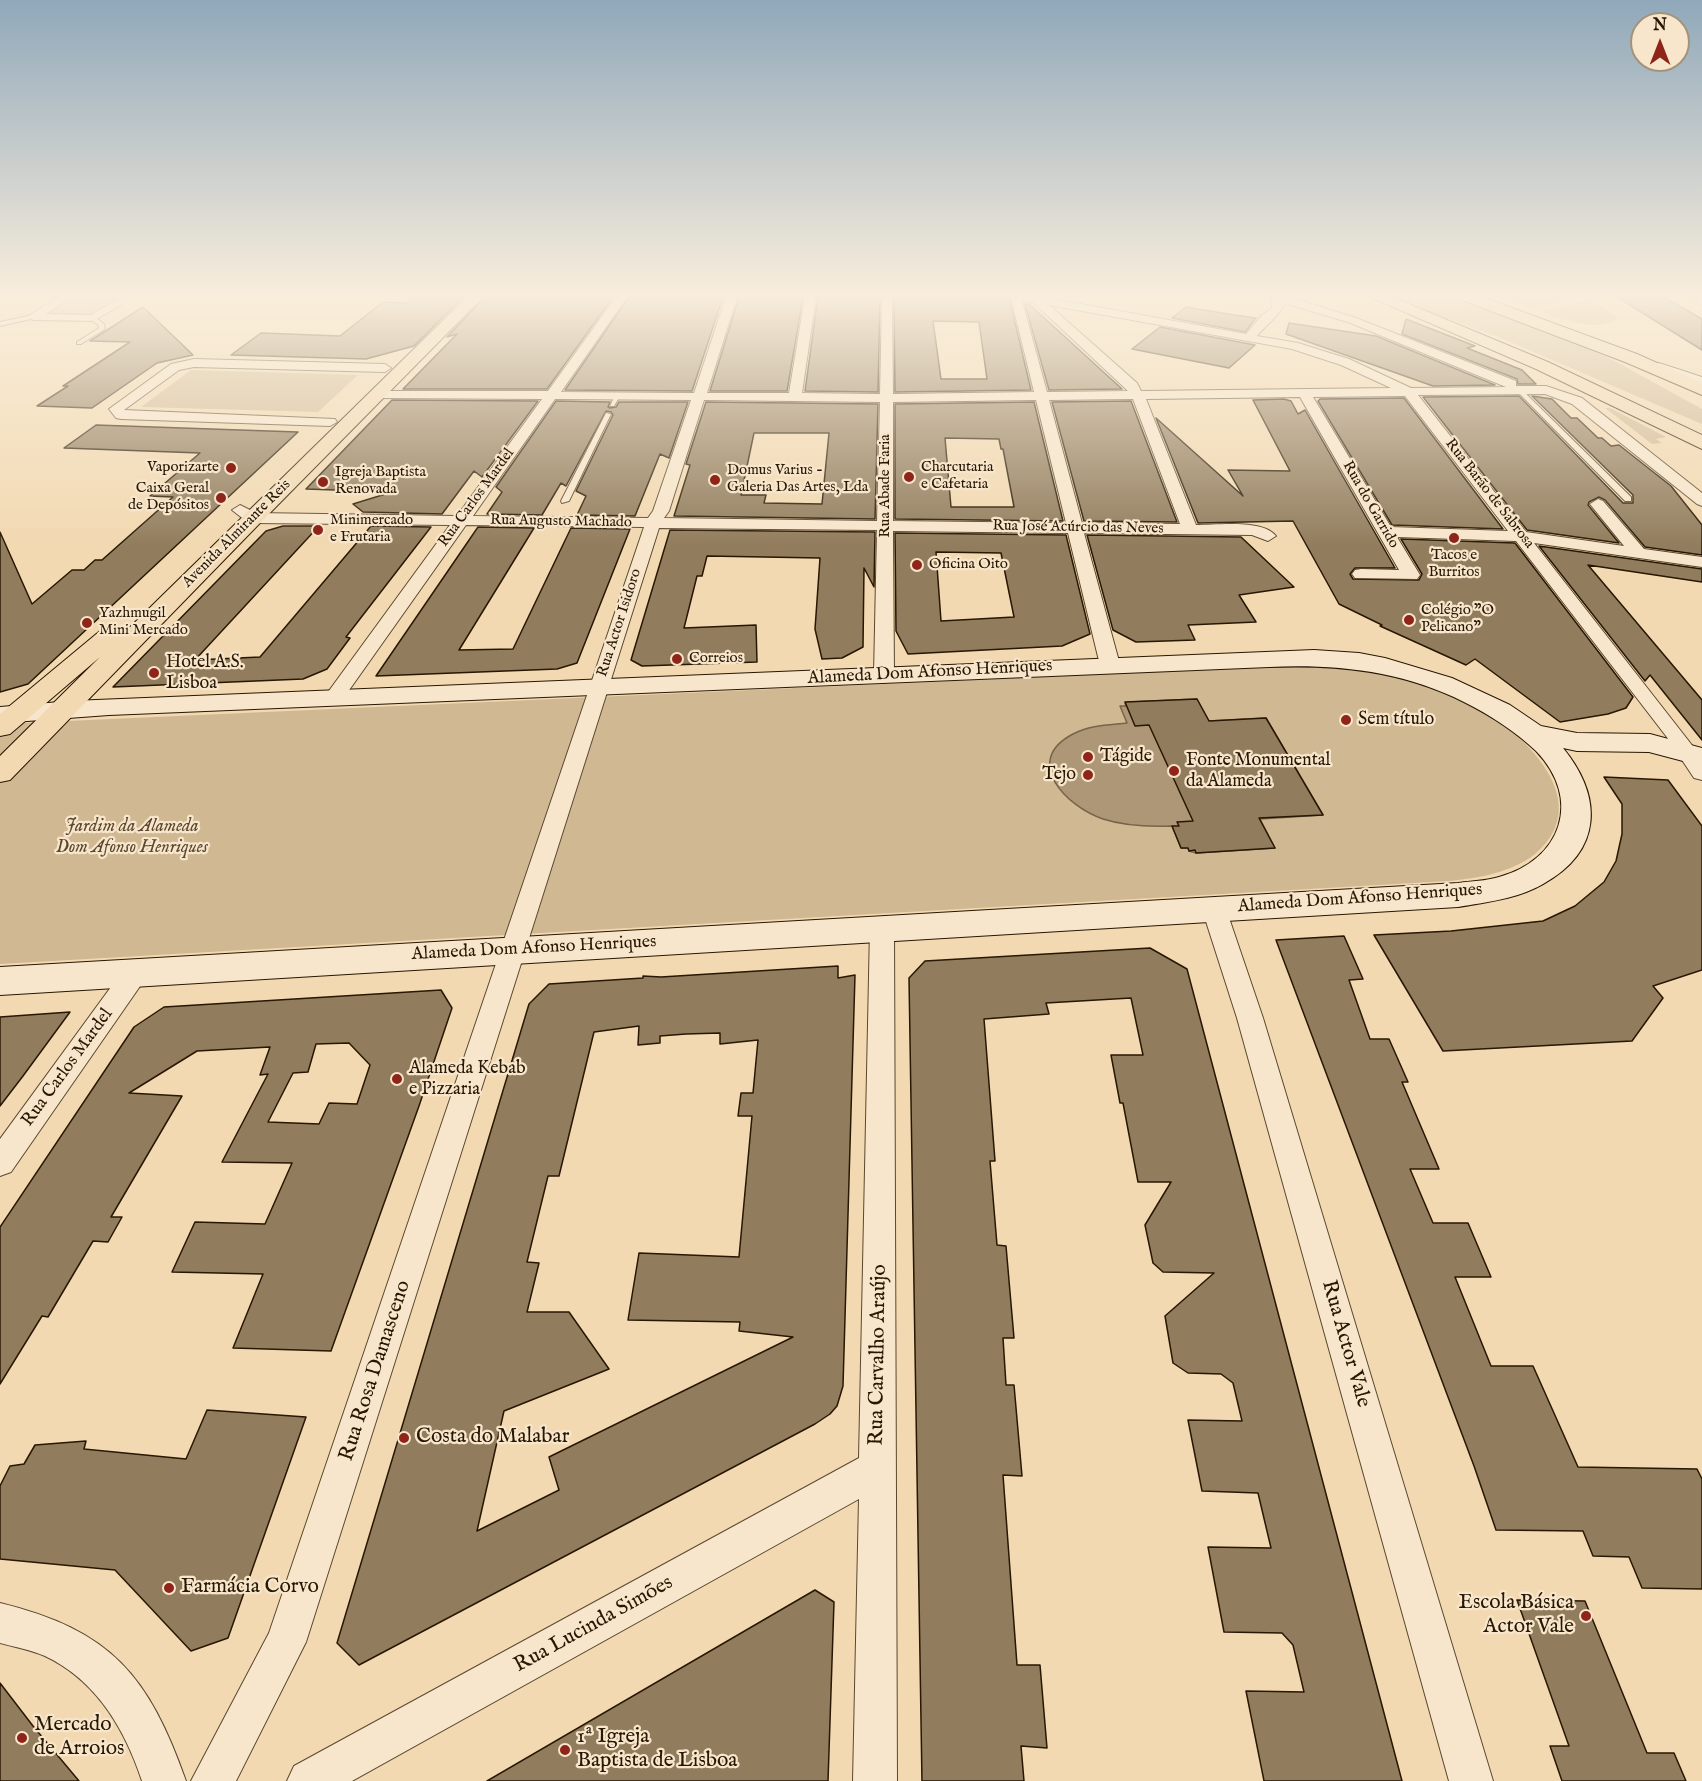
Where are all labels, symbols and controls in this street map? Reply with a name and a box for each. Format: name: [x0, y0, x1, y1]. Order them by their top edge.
north arrow: [1630, 12, 1690, 72]
text: N: [1653, 16, 1667, 36]
street label: Rua Abade Faria: [877, 434, 895, 538]
street label: Rua Barão de Sabrosa: [1441, 436, 1537, 552]
street label: Rua Carlos Mardel: [435, 445, 519, 551]
street label: Rua do Garrido: [1338, 458, 1402, 552]
place label: Vaporizarte: [147, 459, 219, 477]
place label: Charcutaria e Cafetaria: [921, 459, 994, 494]
marker: Vaporizarte: [224, 461, 238, 475]
place label: Domus Varius - Galeria Das Artes, Lda: [727, 462, 868, 497]
place label: Igreja Baptista Renovada: [335, 464, 426, 499]
marker: Charcutaria e Cafetaria: [902, 470, 916, 484]
marker: Domus Varius - Galeria Das Artes, Lda: [708, 473, 722, 487]
marker: Igreja Baptista Renovada: [316, 475, 330, 489]
street label: Avenida Almirante Reis: [179, 476, 295, 592]
place label: Caixa Geral de Depósitos: [128, 480, 209, 515]
marker: Caixa Geral de Depósitos: [214, 491, 228, 505]
place label: Minimercado e Frutaria: [330, 512, 413, 547]
street label: Rua Augusto Machado: [490, 512, 632, 532]
street label: Rua José Acúrcio das Neves: [992, 518, 1164, 538]
marker: Minimercado e Frutaria: [311, 523, 325, 537]
marker: Tacos e Burritos: [1447, 531, 1461, 545]
place label: Tacos e Burritos: [1428, 547, 1480, 582]
place label: Oficina Oito: [929, 556, 1008, 574]
marker: Oficina Oito: [910, 558, 924, 572]
street label: Rua Actor Isidoro: [594, 567, 646, 679]
place label: Colégio "O Pelicano": [1421, 602, 1494, 637]
place label: Yazhmugil Mini Mercado: [99, 605, 188, 640]
marker: Colégio "O Pelicano": [1402, 613, 1416, 627]
marker: Yazhmugil Mini Mercado: [80, 616, 94, 630]
place label: Correios: [689, 650, 743, 668]
place label: Hotel A.S. Lisboa: [166, 652, 244, 694]
marker: Correios: [670, 652, 684, 666]
street label: Alameda Dom Afonso Henriques: [807, 656, 1053, 690]
marker: Hotel A.S. Lisboa: [147, 666, 161, 680]
place label: Sem título: [1358, 709, 1434, 731]
marker: Sem título: [1339, 713, 1353, 727]
place label: Tágide: [1100, 746, 1152, 768]
marker: Tágide: [1081, 750, 1095, 764]
place label: Fonte Monumental da Alameda: [1186, 750, 1331, 792]
place label: Tejo: [1042, 764, 1076, 786]
marker: Fonte Monumental da Alameda: [1167, 764, 1181, 778]
marker: Tejo: [1081, 768, 1095, 782]
park label: Jardim da Alameda Dom Afonso Henriques: [56, 816, 208, 858]
street label: Alameda Dom Afonso Henriques: [1237, 880, 1483, 918]
street label: Alameda Dom Afonso Henriques: [411, 932, 657, 966]
street label: Rua Carlos Mardel: [18, 1005, 118, 1131]
place label: Alameda Kebab e Pizzaria: [409, 1058, 526, 1100]
marker: Alameda Kebab e Pizzaria: [390, 1072, 404, 1086]
street label: Rua Carvalho Araújo: [865, 1264, 893, 1446]
street label: Rua Rosa Damasceno: [335, 1278, 417, 1464]
street label: Rua Actor Vale: [1315, 1278, 1375, 1410]
place label: Costa do Malabar: [416, 1425, 569, 1451]
marker: Costa do Malabar: [397, 1431, 411, 1445]
street label: Rua Lucinda Simões: [510, 1571, 678, 1679]
place label: Farmácia Corvo: [181, 1575, 319, 1601]
marker: Farmácia Corvo: [162, 1581, 176, 1595]
place label: Escola Básica Actor Vale: [1458, 1591, 1574, 1641]
marker: Escola Básica Actor Vale: [1579, 1609, 1593, 1623]
place label: Mercado de Arroios: [34, 1713, 124, 1763]
place label: 1ª Igreja Baptista de Lisboa: [577, 1725, 737, 1775]
marker: Mercado de Arroios: [15, 1731, 29, 1745]
marker: 1ª Igreja Baptista de Lisboa: [558, 1743, 572, 1757]

